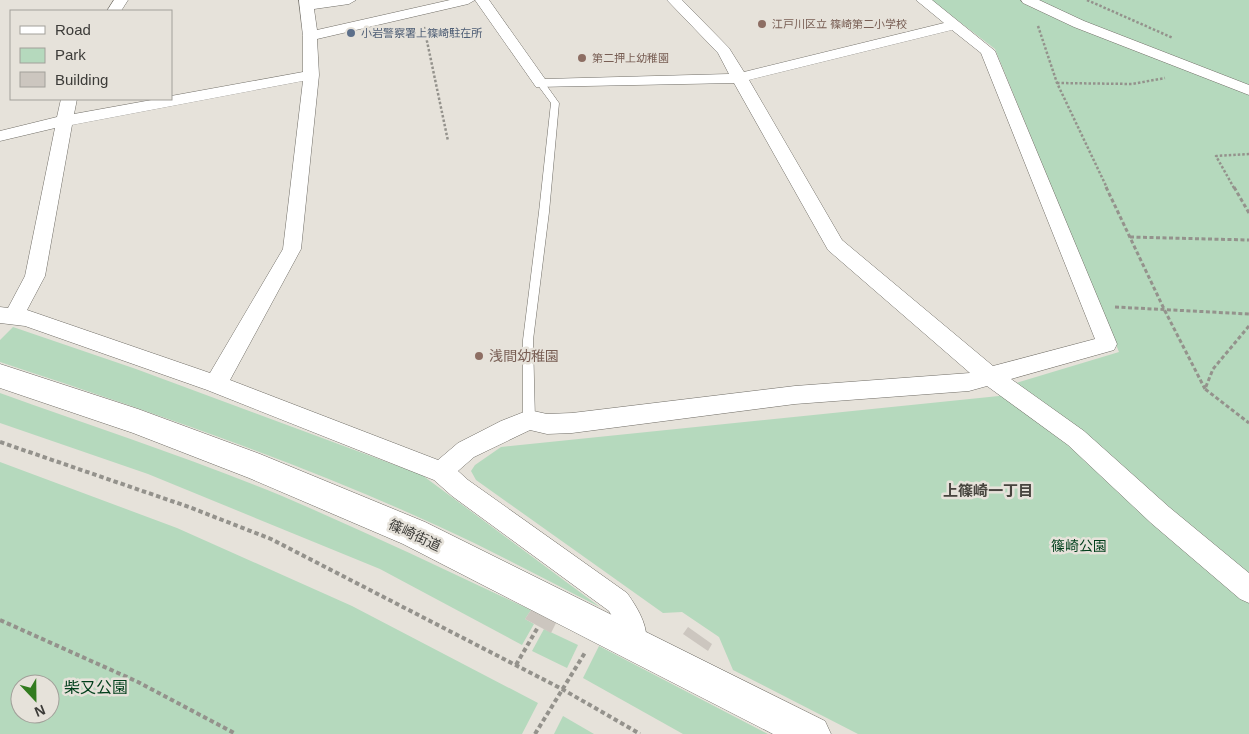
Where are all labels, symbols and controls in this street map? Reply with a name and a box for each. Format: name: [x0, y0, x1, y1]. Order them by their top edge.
legend: [10, 10, 172, 100]
marker: 江戸川区立 篠崎第二小学校: [756, 18, 768, 30]
place label: 江戸川区立 篠崎第二小学校: [772, 18, 907, 30]
text: Road: [55, 21, 91, 38]
marker: 小岩警察署上篠崎駐在所: [345, 27, 357, 39]
place label: 小岩警察署上篠崎駐在所: [361, 27, 483, 39]
text: Park: [55, 46, 86, 63]
marker: 第二押上幼稚園: [576, 52, 588, 64]
place label: 第二押上幼稚園: [592, 52, 669, 64]
text: Building: [55, 71, 108, 88]
place label: 浅間幼稚園: [489, 348, 559, 364]
marker: 浅間幼稚園: [473, 350, 485, 362]
district label: 上篠崎一丁目: [943, 482, 1033, 499]
street label: 篠崎街道: [386, 516, 444, 554]
park label: 篠崎公園: [1051, 538, 1107, 554]
north arrow: [10, 674, 60, 724]
park label: 柴又公園: [64, 679, 128, 696]
text: N: [32, 702, 48, 720]

